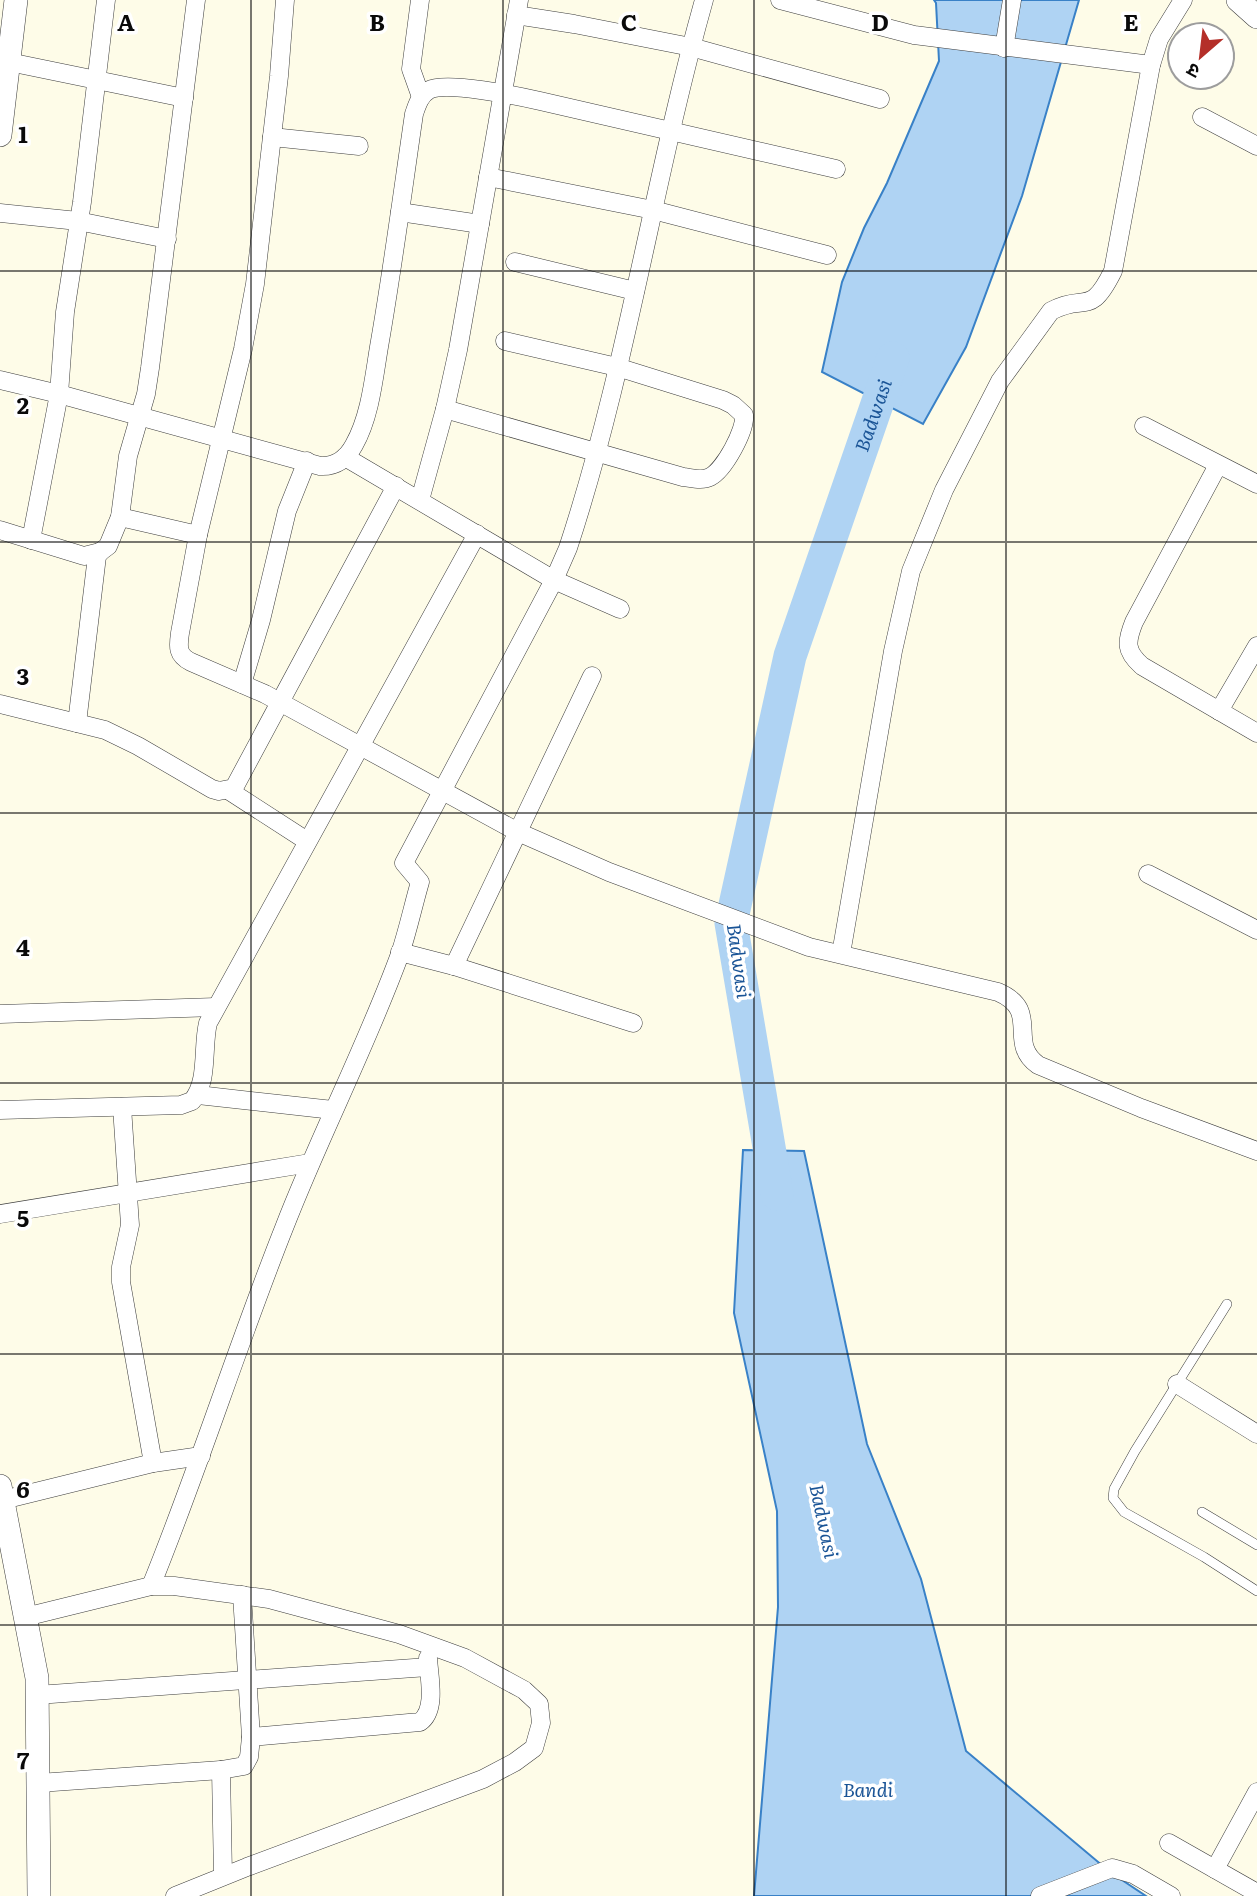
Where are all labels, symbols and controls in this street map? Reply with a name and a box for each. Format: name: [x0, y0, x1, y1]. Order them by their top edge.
text: A: [117, 4, 135, 38]
text: B: [369, 4, 385, 38]
text: C: [621, 4, 637, 38]
text: D: [871, 4, 889, 38]
text: E: [1123, 4, 1139, 38]
north arrow: [1166, 21, 1236, 91]
text: उ: [1180, 57, 1204, 87]
text: 1: [18, 116, 28, 150]
water label: Badwasi: [847, 375, 898, 455]
text: 2: [17, 387, 29, 421]
text: 3: [17, 658, 29, 692]
water label: Badwasi: [721, 922, 759, 1000]
text: 4: [16, 929, 30, 963]
text: 5: [17, 1200, 29, 1234]
text: 6: [16, 1471, 30, 1505]
water label: Badwasi: [803, 1481, 847, 1561]
text: 7: [17, 1742, 30, 1776]
water label: Bandi: [843, 1775, 894, 1803]

